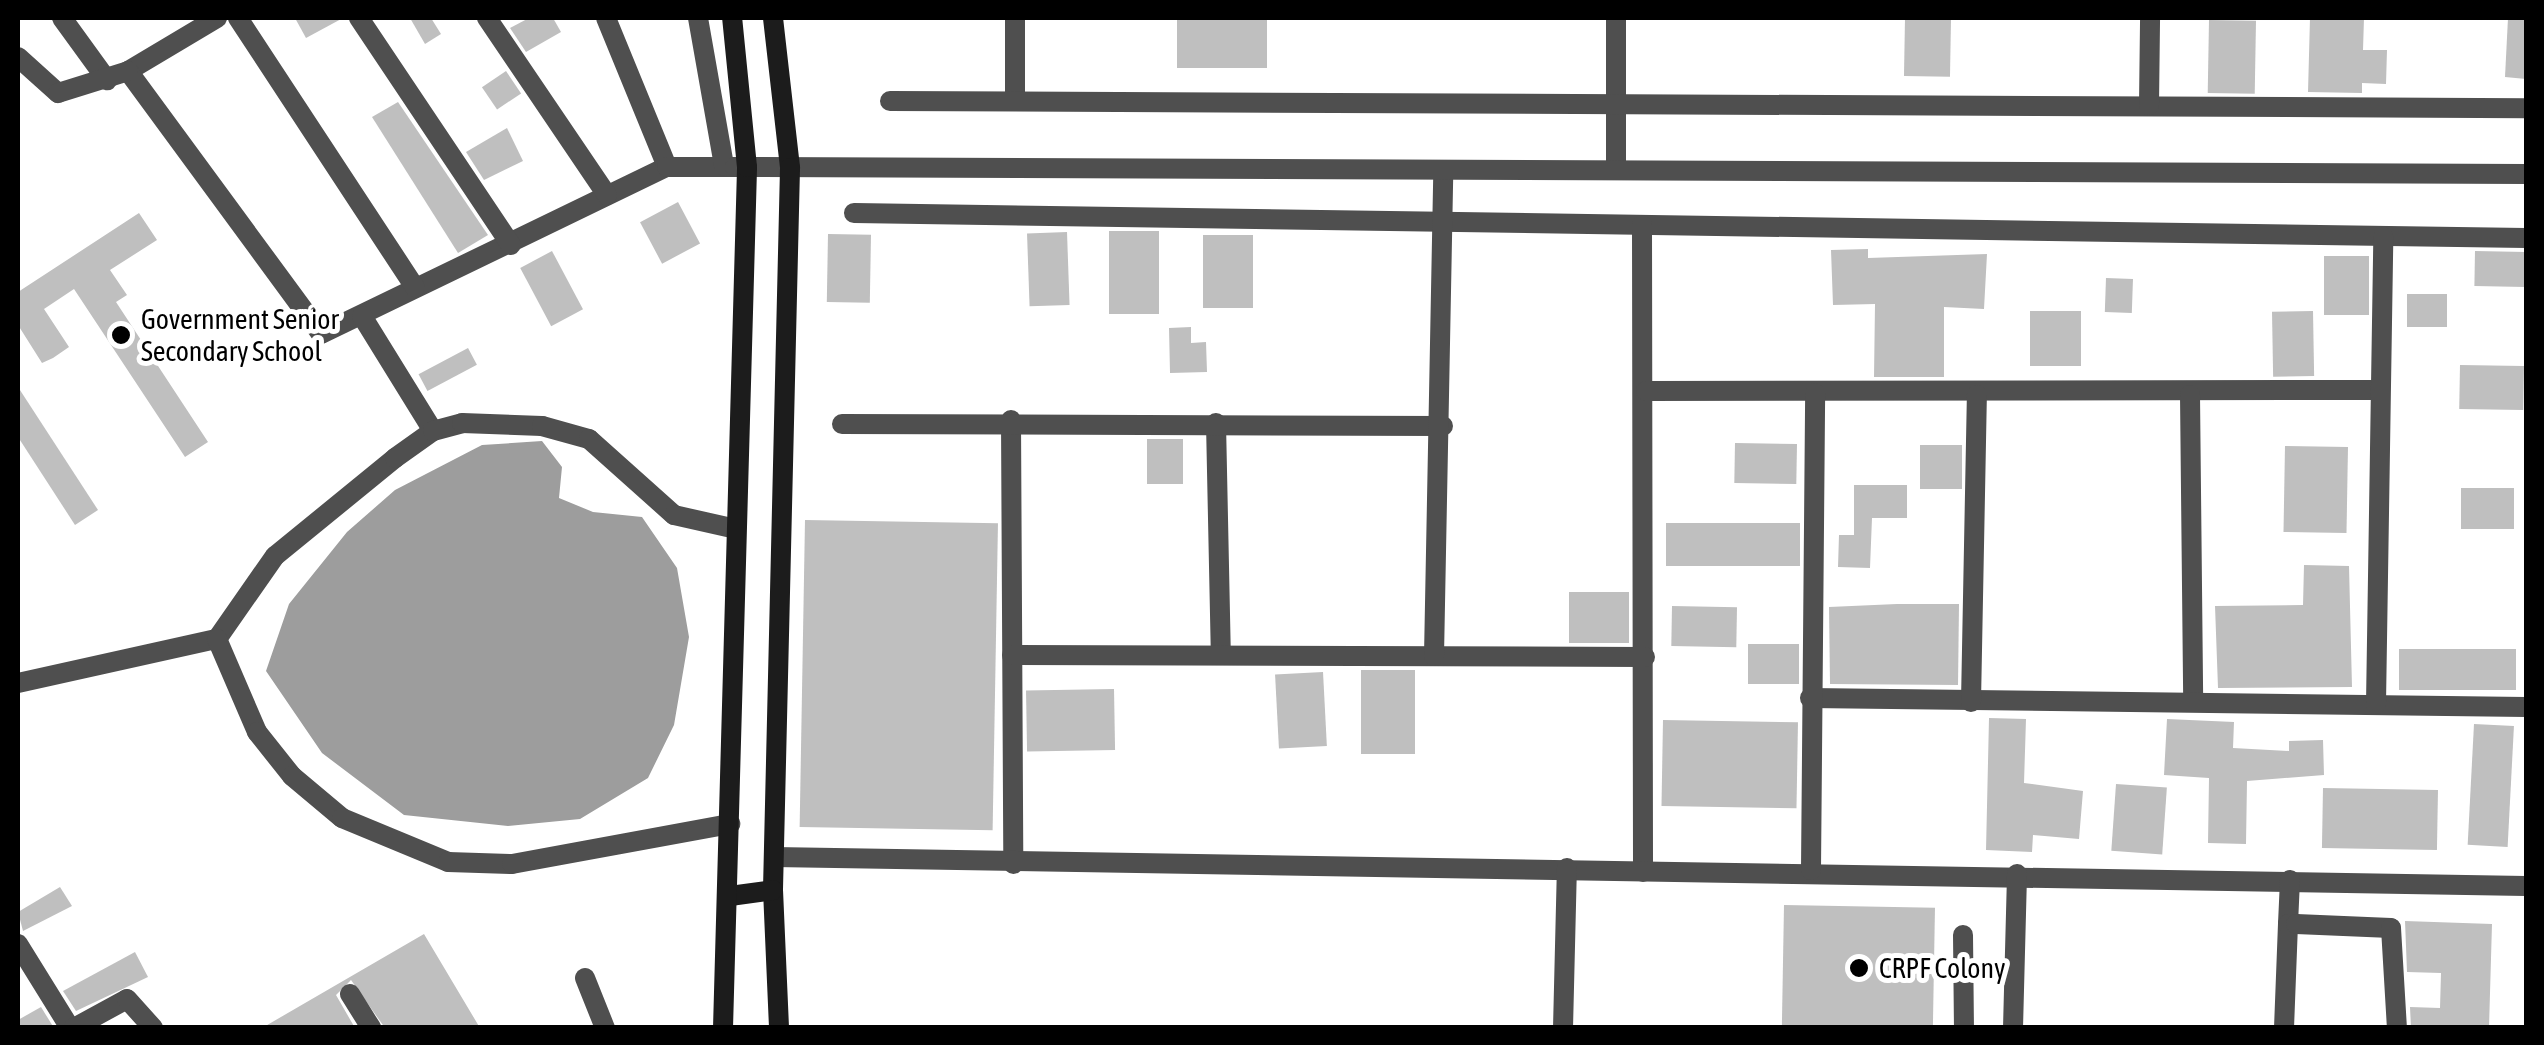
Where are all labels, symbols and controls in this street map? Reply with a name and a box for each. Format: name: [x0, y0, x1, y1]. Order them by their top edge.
place label: Government Senior Secondary School: [141, 302, 339, 368]
marker: Government Senior Secondary School: [110, 324, 132, 346]
place label: CRPF Colony: [1879, 951, 2006, 985]
marker: CRPF Colony: [1848, 957, 1870, 979]

